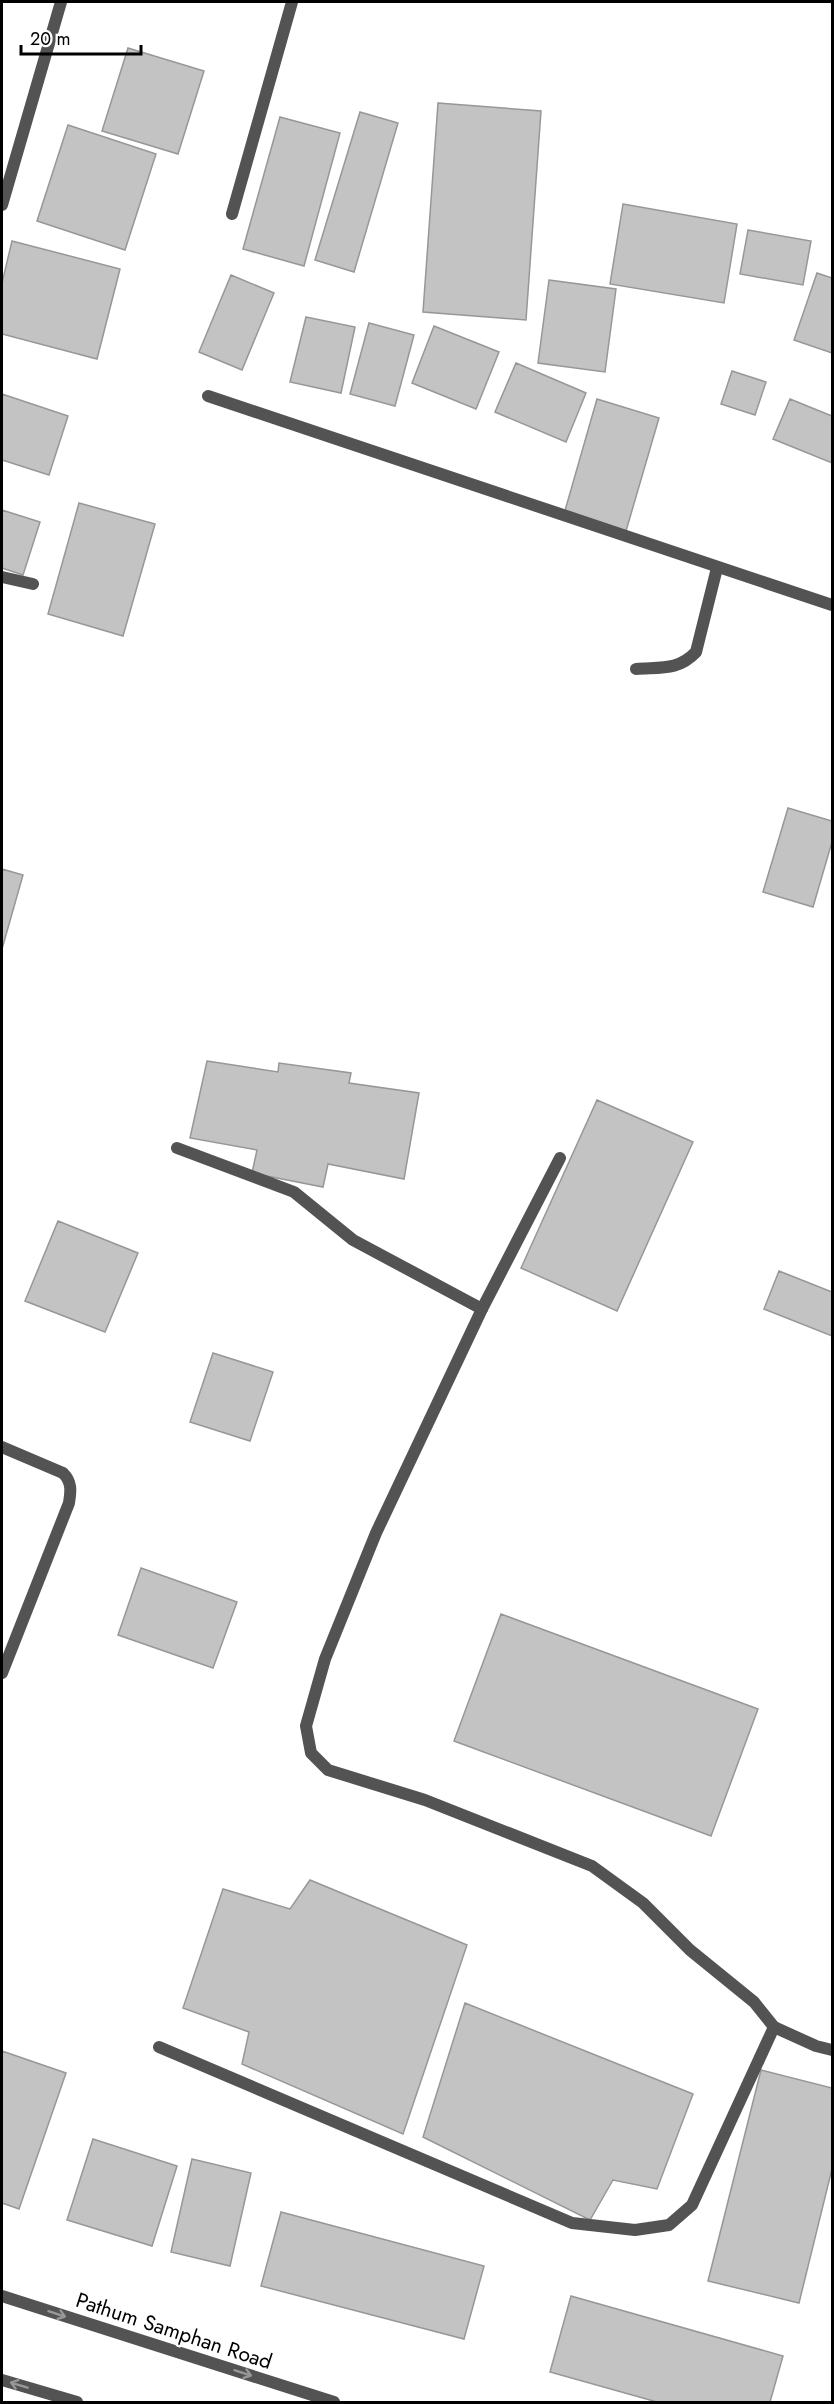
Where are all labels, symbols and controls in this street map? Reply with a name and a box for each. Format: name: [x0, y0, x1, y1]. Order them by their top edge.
scale bar: [21, 18, 141, 56]
text: 20 m: [30, 26, 70, 52]
street label: Pathum Samphan Road: [72, 2285, 276, 2377]
one-way arrow: [47, 2309, 66, 2320]
one-way arrow: [233, 2369, 252, 2380]
one-way arrow: [10, 2379, 29, 2390]

